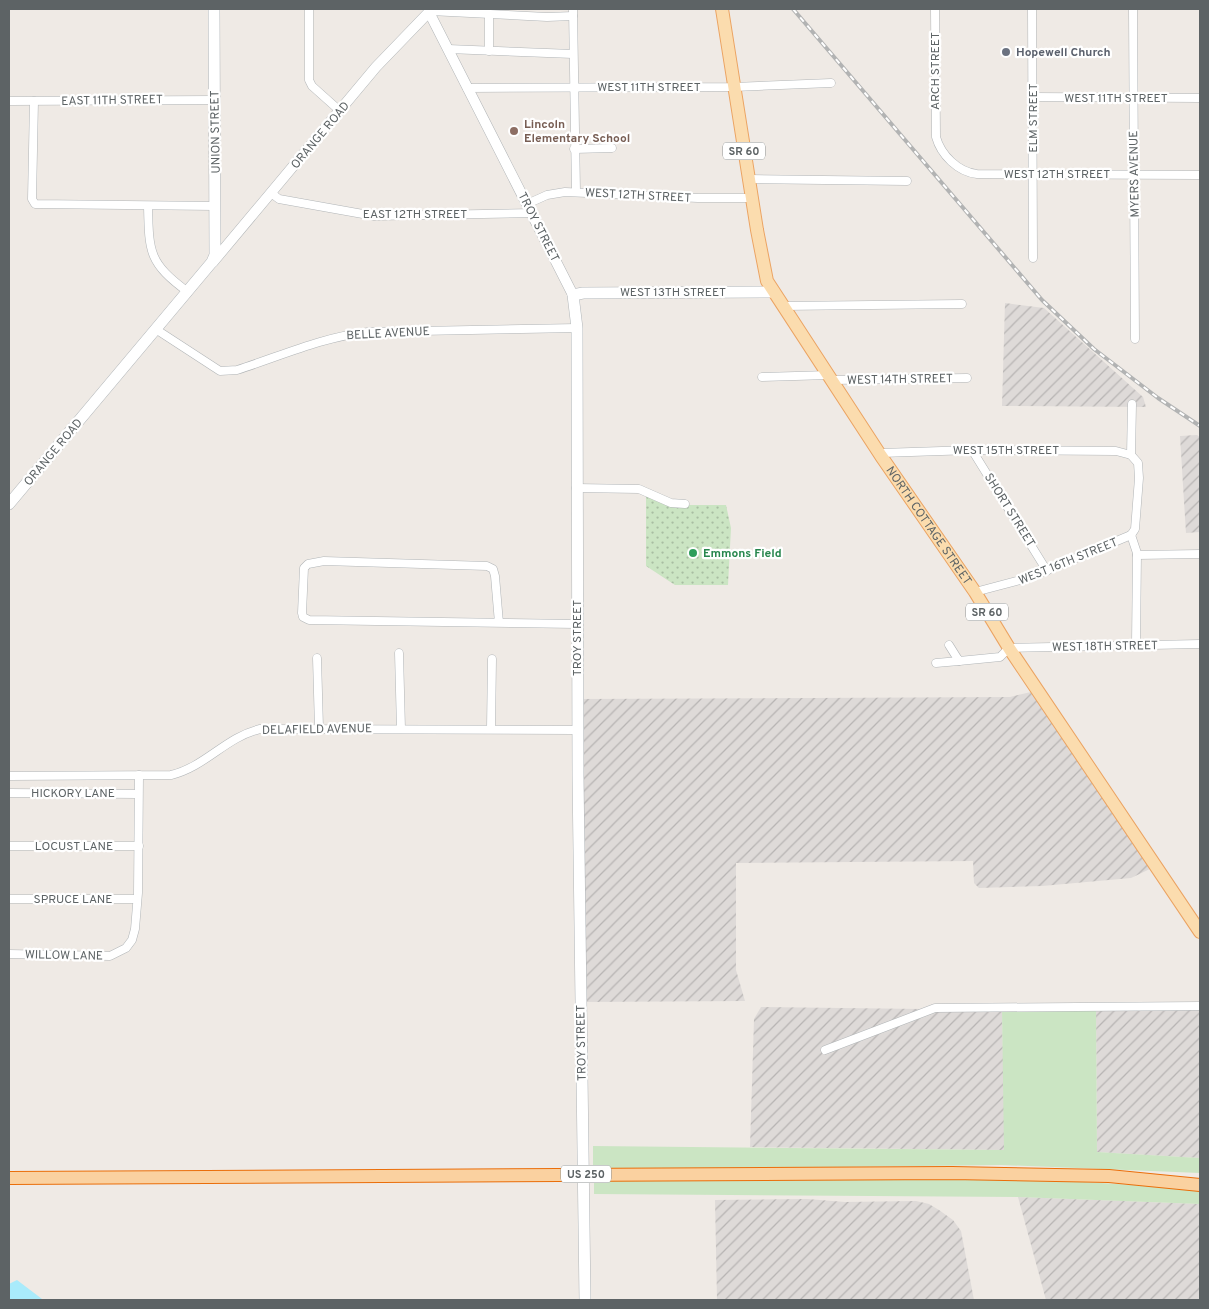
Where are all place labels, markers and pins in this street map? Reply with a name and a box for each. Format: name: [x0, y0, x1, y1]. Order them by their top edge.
place label: Hopewell Church: [1016, 45, 1111, 61]
marker: Hopewell Church: [1000, 46, 1012, 58]
place label: Lincoln Elementary School: [524, 117, 630, 147]
marker: Lincoln Elementary School: [508, 125, 520, 137]
place label: Emmons Field: [703, 546, 782, 562]
marker: Emmons Field: [687, 547, 699, 559]

